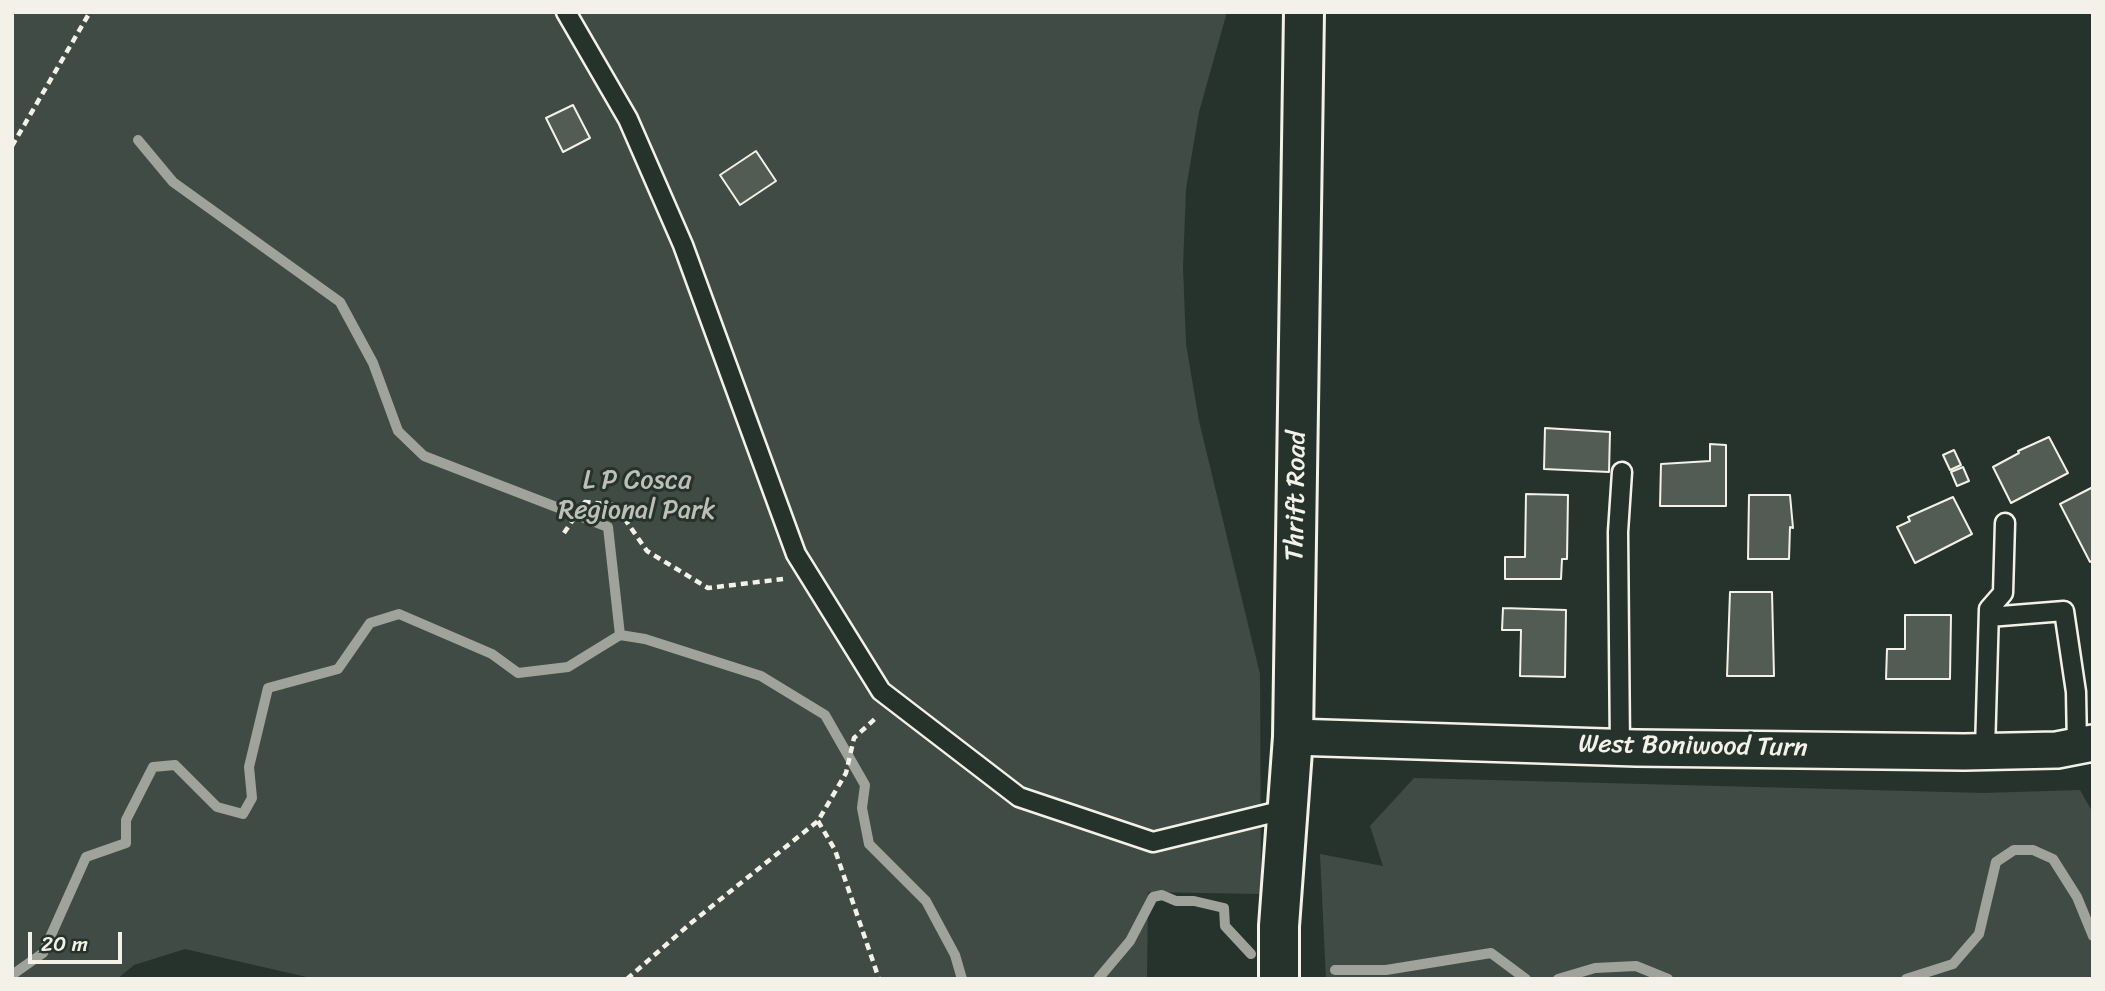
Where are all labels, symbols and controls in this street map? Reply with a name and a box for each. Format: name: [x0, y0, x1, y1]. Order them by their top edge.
street label: Thrift Road: [1280, 431, 1314, 561]
park label: L P Cosca Regional Park: [559, 465, 715, 526]
street label: West Boniwood Turn: [1578, 729, 1808, 765]
scale bar: [32, 918, 126, 962]
text: 20 m: [41, 925, 88, 963]

